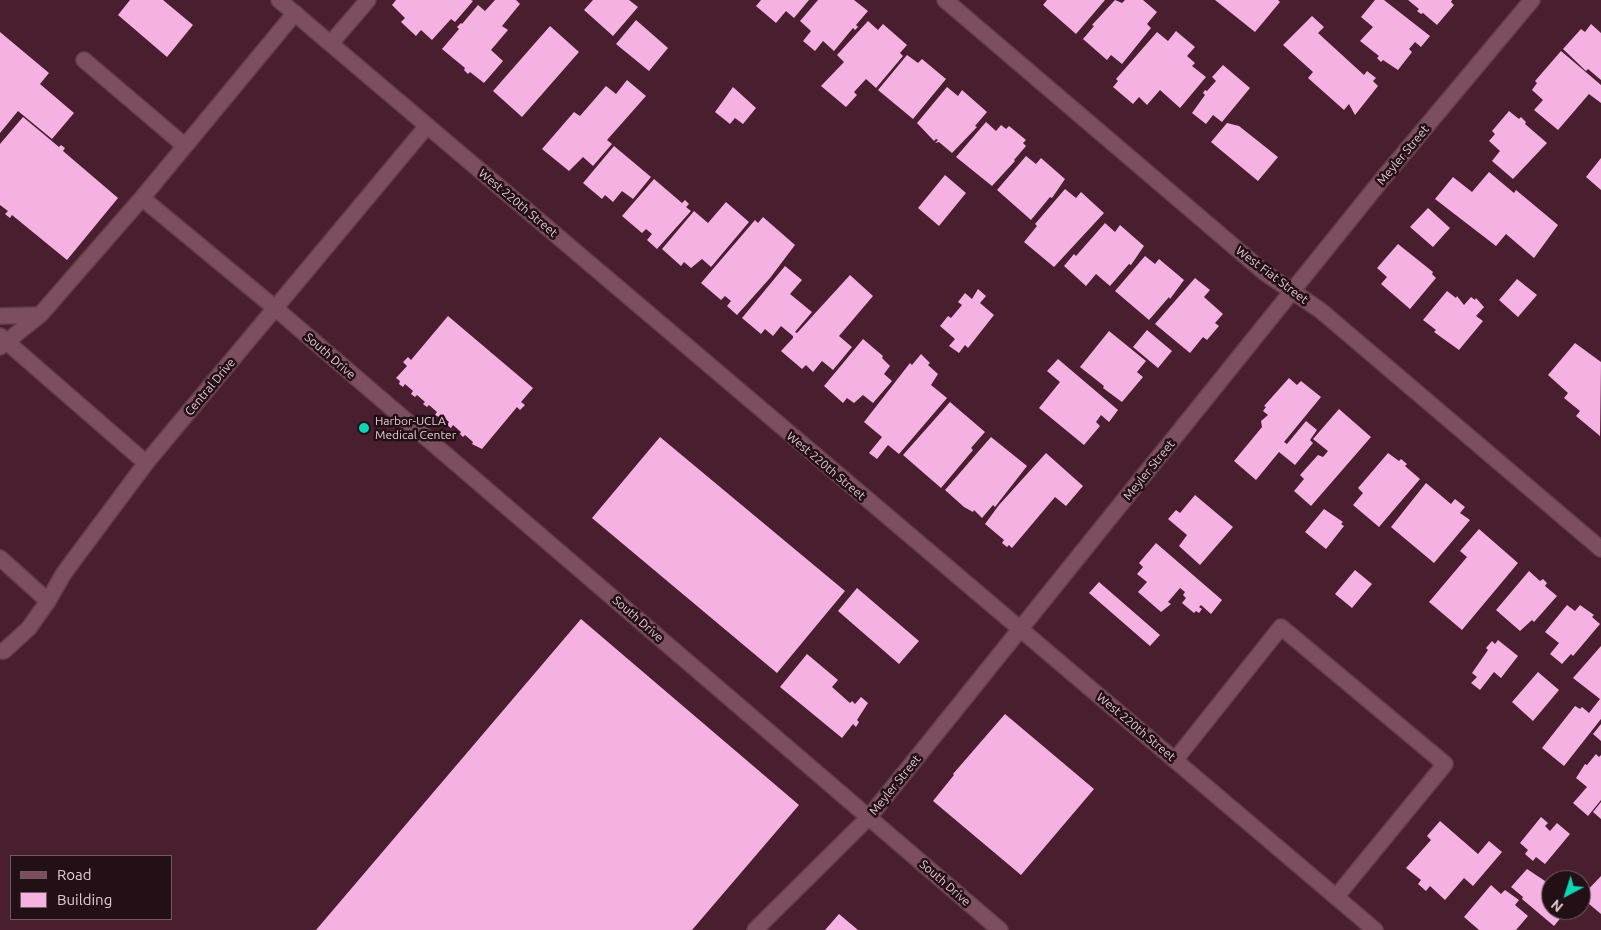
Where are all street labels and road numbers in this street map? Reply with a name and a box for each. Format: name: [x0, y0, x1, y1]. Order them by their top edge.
street label: Meyler Street: [1374, 122, 1432, 188]
street label: West 220th Street: [476, 166, 560, 240]
street label: West Fiat Street: [1233, 243, 1311, 307]
street label: South Drive: [302, 330, 358, 382]
street label: Central Drive: [182, 355, 238, 419]
street label: West 220th Street: [784, 429, 868, 503]
street label: Meyler Street: [1120, 437, 1178, 503]
street label: South Drive: [610, 593, 666, 645]
street label: West 220th Street: [1094, 690, 1178, 764]
street label: Meyler Street: [866, 752, 924, 818]
street label: South Drive: [917, 857, 973, 909]

